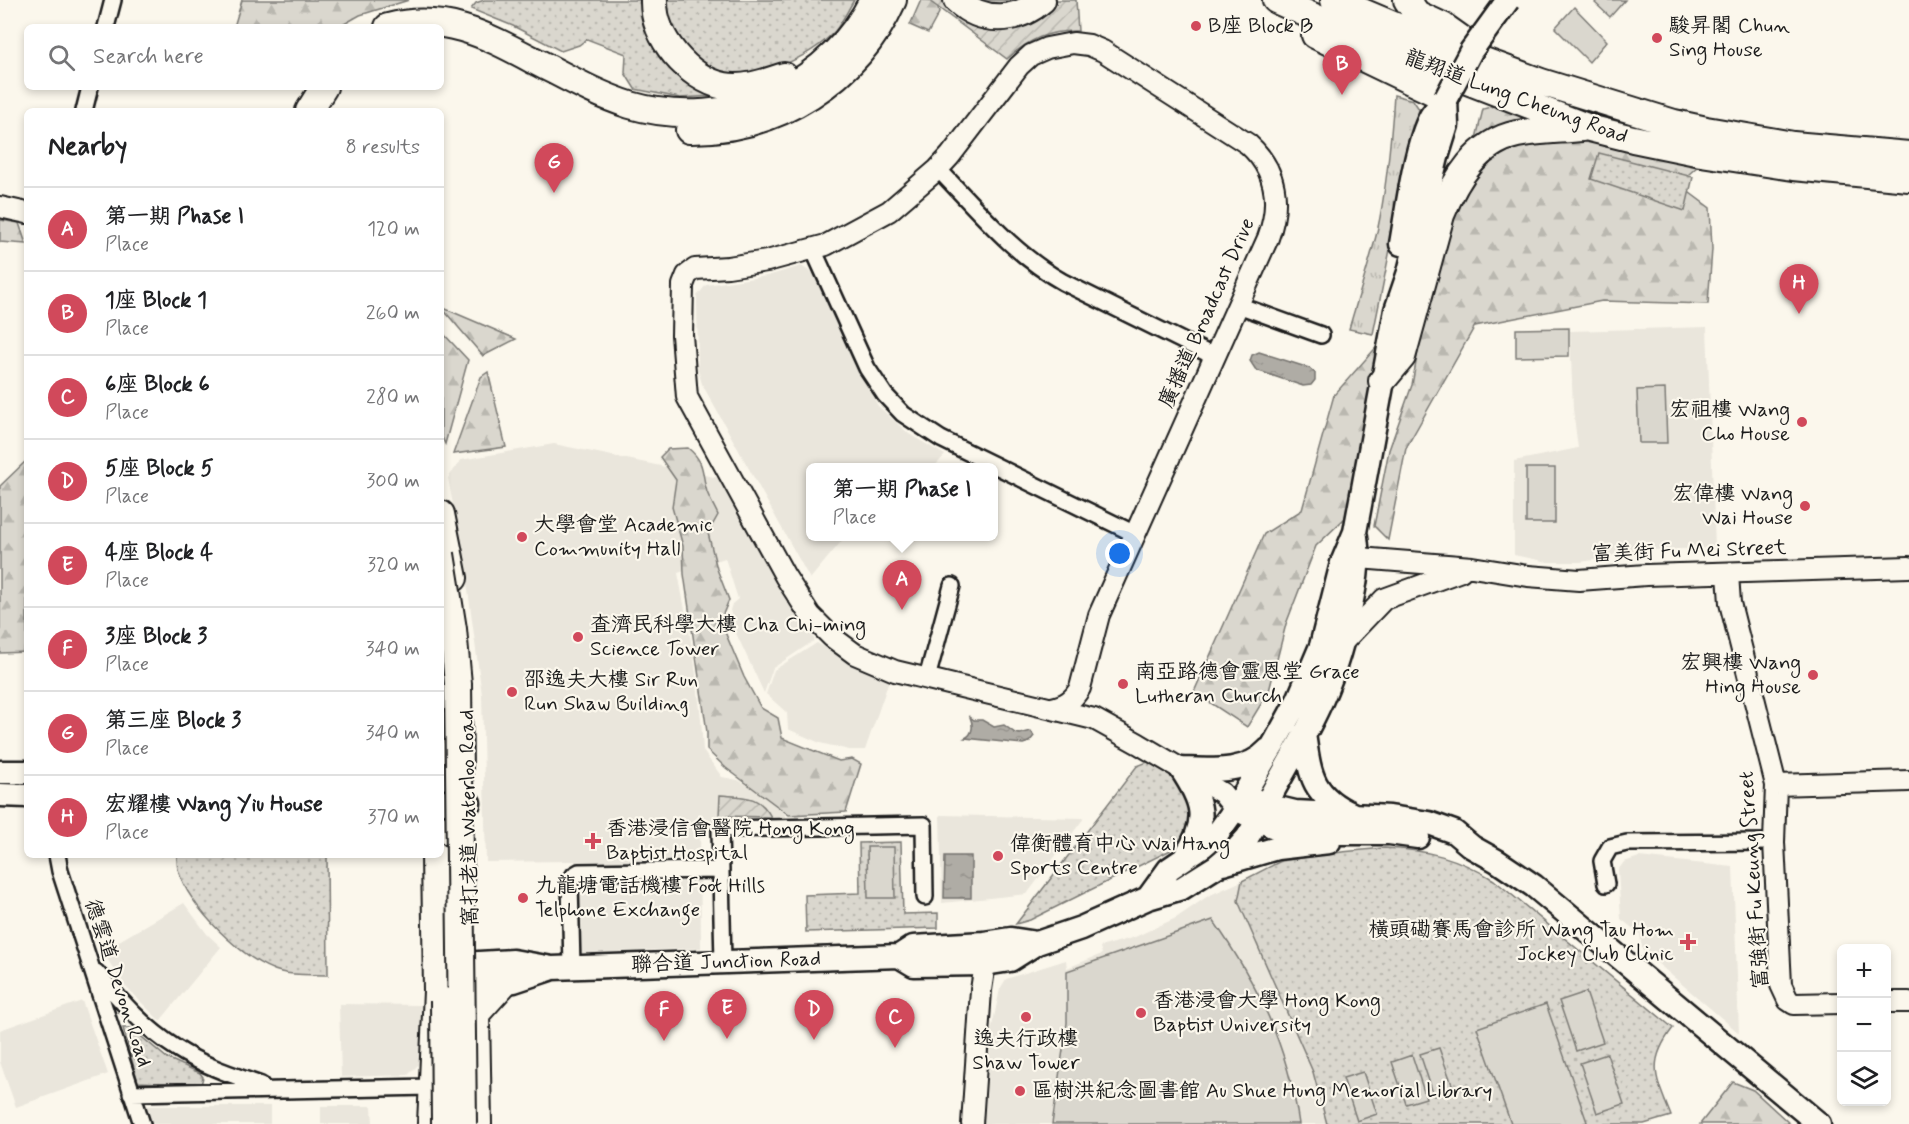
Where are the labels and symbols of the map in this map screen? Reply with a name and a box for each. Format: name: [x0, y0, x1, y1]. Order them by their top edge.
place label: B座 Block B: [1208, 12, 1313, 40]
place label: 駿昇閣 Chun Sing House: [1669, 12, 1790, 65]
marker: B座 Block B: [1189, 19, 1203, 33]
marker: 駿昇閣 Chun Sing House: [1650, 31, 1664, 45]
street label: 龍翔道 Lung Cheung Road: [1400, 44, 1632, 151]
pin: B: [1322, 46, 1362, 95]
pin: G: [534, 144, 574, 193]
street label: 廣播道 Broadcast Drive: [1152, 213, 1262, 413]
pin: H: [1780, 264, 1818, 314]
place label: 宏祖樓 Wang Cho House: [1669, 396, 1790, 448]
marker: 宏祖樓 Wang Cho House: [1795, 415, 1809, 429]
place label: 宏偉樓 Wang Wai House: [1672, 480, 1793, 532]
marker: 宏偉樓 Wang Wai House: [1798, 499, 1812, 513]
place label: 大學會堂 Academic Community Hall: [534, 511, 713, 563]
marker: 大學會堂 Academic Community Hall: [515, 530, 529, 544]
street label: 富美街 Fu Mei Street: [1591, 534, 1787, 568]
your location: [1105, 539, 1134, 568]
pin: A: [882, 560, 922, 610]
place label: 查濟民科學大樓 Cha Chi-ming Science Tower: [590, 611, 866, 663]
marker: 查濟民科學大樓 Cha Chi-ming Science Tower: [571, 630, 585, 644]
place label: 宏興樓 Wang Hing House: [1680, 649, 1801, 702]
place label: 南亞路德會靈恩堂 Grace Lutheran Church: [1135, 658, 1360, 710]
place label: 邵逸夫大樓 Sir Run Run Shaw Building: [524, 666, 698, 718]
marker: 宏興樓 Wang Hing House: [1806, 668, 1820, 682]
marker: 南亞路德會靈恩堂 Grace Lutheran Church: [1116, 677, 1130, 691]
marker: 邵逸夫大樓 Sir Run Run Shaw Building: [505, 685, 519, 699]
street label: 窩打老道 Waterloo Road: [453, 709, 485, 927]
street label: 富強街 Fu Keung Street: [1732, 770, 1776, 990]
place label: 香港浸信會醫院 Hong Kong Baptist Hospital: [606, 815, 855, 867]
place label: 偉衡體育中心 Wai Hang Sports Centre: [1010, 830, 1230, 882]
marker: 香港浸信會醫院 Hong Kong Baptist Hospital: [584, 832, 602, 850]
marker: 偉衡體育中心 Wai Hang Sports Centre: [991, 849, 1005, 863]
place label: 九龍塘電話機樓 Foot Hills Telphone Exchange: [535, 872, 765, 926]
marker: 九龍塘電話機樓 Foot Hills Telphone Exchange: [516, 891, 530, 905]
street label: 德雲道 Devon Road: [78, 895, 158, 1071]
place label: 橫頭磡賽馬會診所 Wang Tau Hom Jockey Club Clinic: [1368, 916, 1674, 968]
marker: 橫頭磡賽馬會診所 Wang Tau Hom Jockey Club Clinic: [1679, 933, 1697, 951]
street label: 聯合道 Junction Road: [631, 945, 821, 979]
place label: 香港浸會大學 Hong Kong Baptist University: [1153, 987, 1381, 1039]
pin: E: [708, 990, 746, 1039]
pin: D: [794, 990, 834, 1040]
pin: F: [644, 992, 684, 1041]
pin: C: [876, 998, 914, 1048]
marker: 香港浸會大學 Hong Kong Baptist University: [1134, 1006, 1148, 1020]
marker: 逸夫行政樓 Shaw Tower: [1019, 1010, 1033, 1024]
place label: 逸夫行政樓 Shaw Tower: [972, 1025, 1080, 1077]
place label: 區樹洪紀念圖書館 Au Shue Hung Memorial Library: [1032, 1077, 1493, 1106]
marker: 區樹洪紀念圖書館 Au Shue Hung Memorial Library: [1013, 1084, 1027, 1098]

